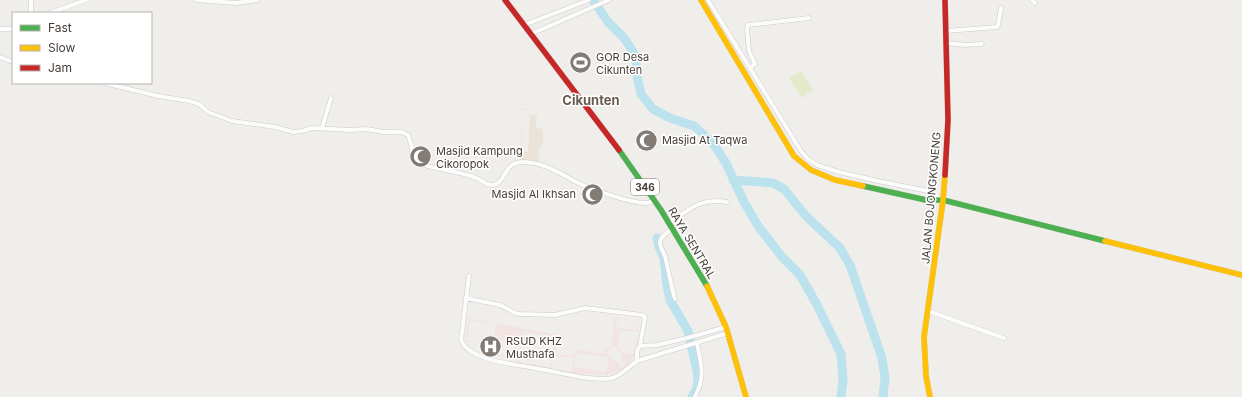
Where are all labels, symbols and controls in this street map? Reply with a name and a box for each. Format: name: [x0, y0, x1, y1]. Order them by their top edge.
legend: [12, 12, 152, 84]
text: Fast: [48, 20, 72, 35]
text: Slow: [48, 40, 76, 55]
sports icon: GOR Desa Cikunten: [568, 50, 594, 76]
place label: GOR Desa Cikunten: [596, 50, 649, 77]
text: Jam: [48, 60, 72, 75]
district label: Cikunten: [562, 92, 620, 108]
mosque icon: Masjid At Taqwa: [634, 127, 660, 153]
street label: JALAN BOJONGKONENG: [918, 131, 944, 265]
place label: Masjid At Taqwa: [662, 133, 748, 147]
mosque icon: Masjid Kampung Cikoropok: [408, 144, 434, 170]
place label: Masjid Kampung Cikoropok: [436, 144, 523, 171]
road number: 346: [631, 179, 659, 195]
mosque icon: Masjid Al Ikhsan: [579, 181, 605, 207]
place label: Masjid Al Ikhsan: [492, 187, 576, 201]
street label: RAYA SENTRAL: [665, 205, 719, 281]
hospital icon: RSUD KHZ Musthafa: [478, 334, 504, 360]
place label: RSUD KHZ Musthafa: [506, 334, 562, 361]

